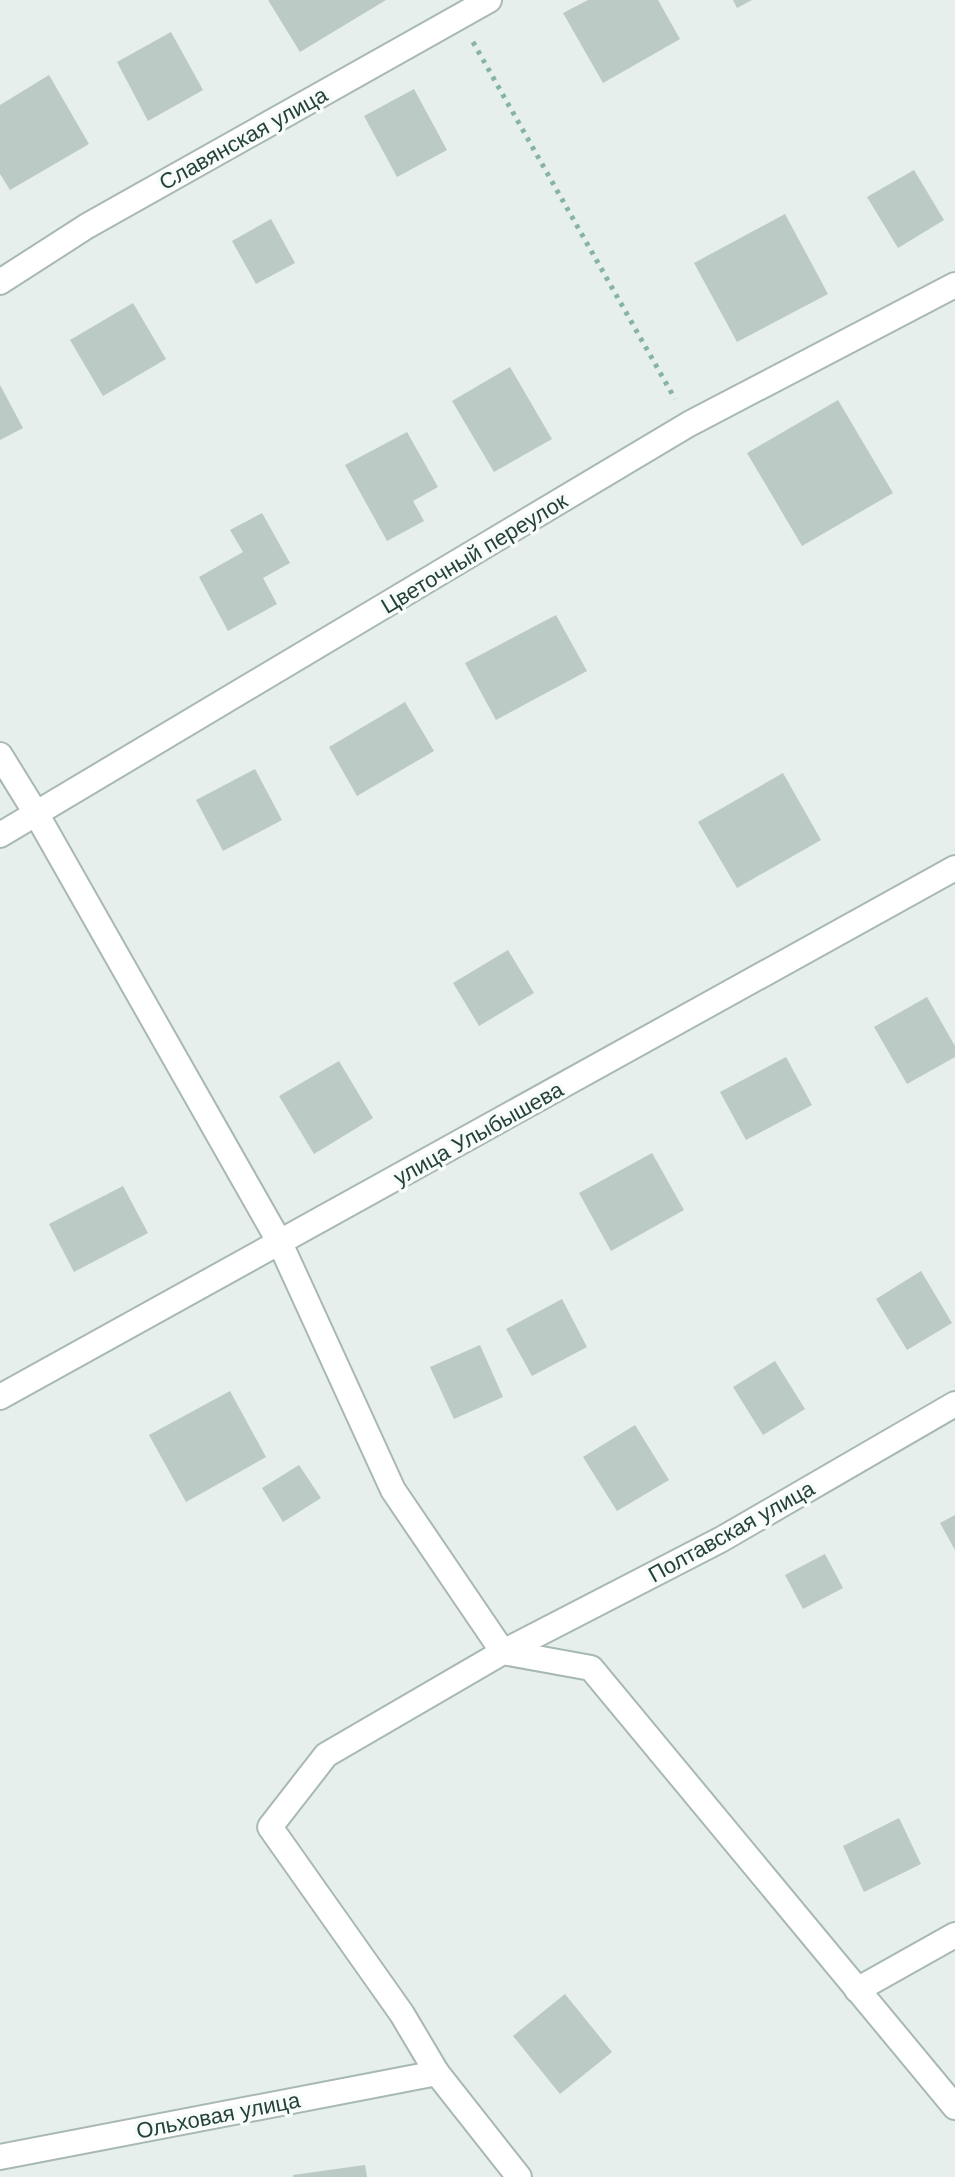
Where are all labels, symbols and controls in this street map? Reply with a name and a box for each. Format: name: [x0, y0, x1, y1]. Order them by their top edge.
street label: Славянская улица: [155, 81, 332, 195]
street label: Цветочный переулок: [377, 488, 572, 619]
street label: улица Улыбышева: [389, 1076, 568, 1190]
street label: Полтавская улица: [644, 1475, 819, 1587]
street label: Ольховая улица: [134, 2087, 303, 2144]

